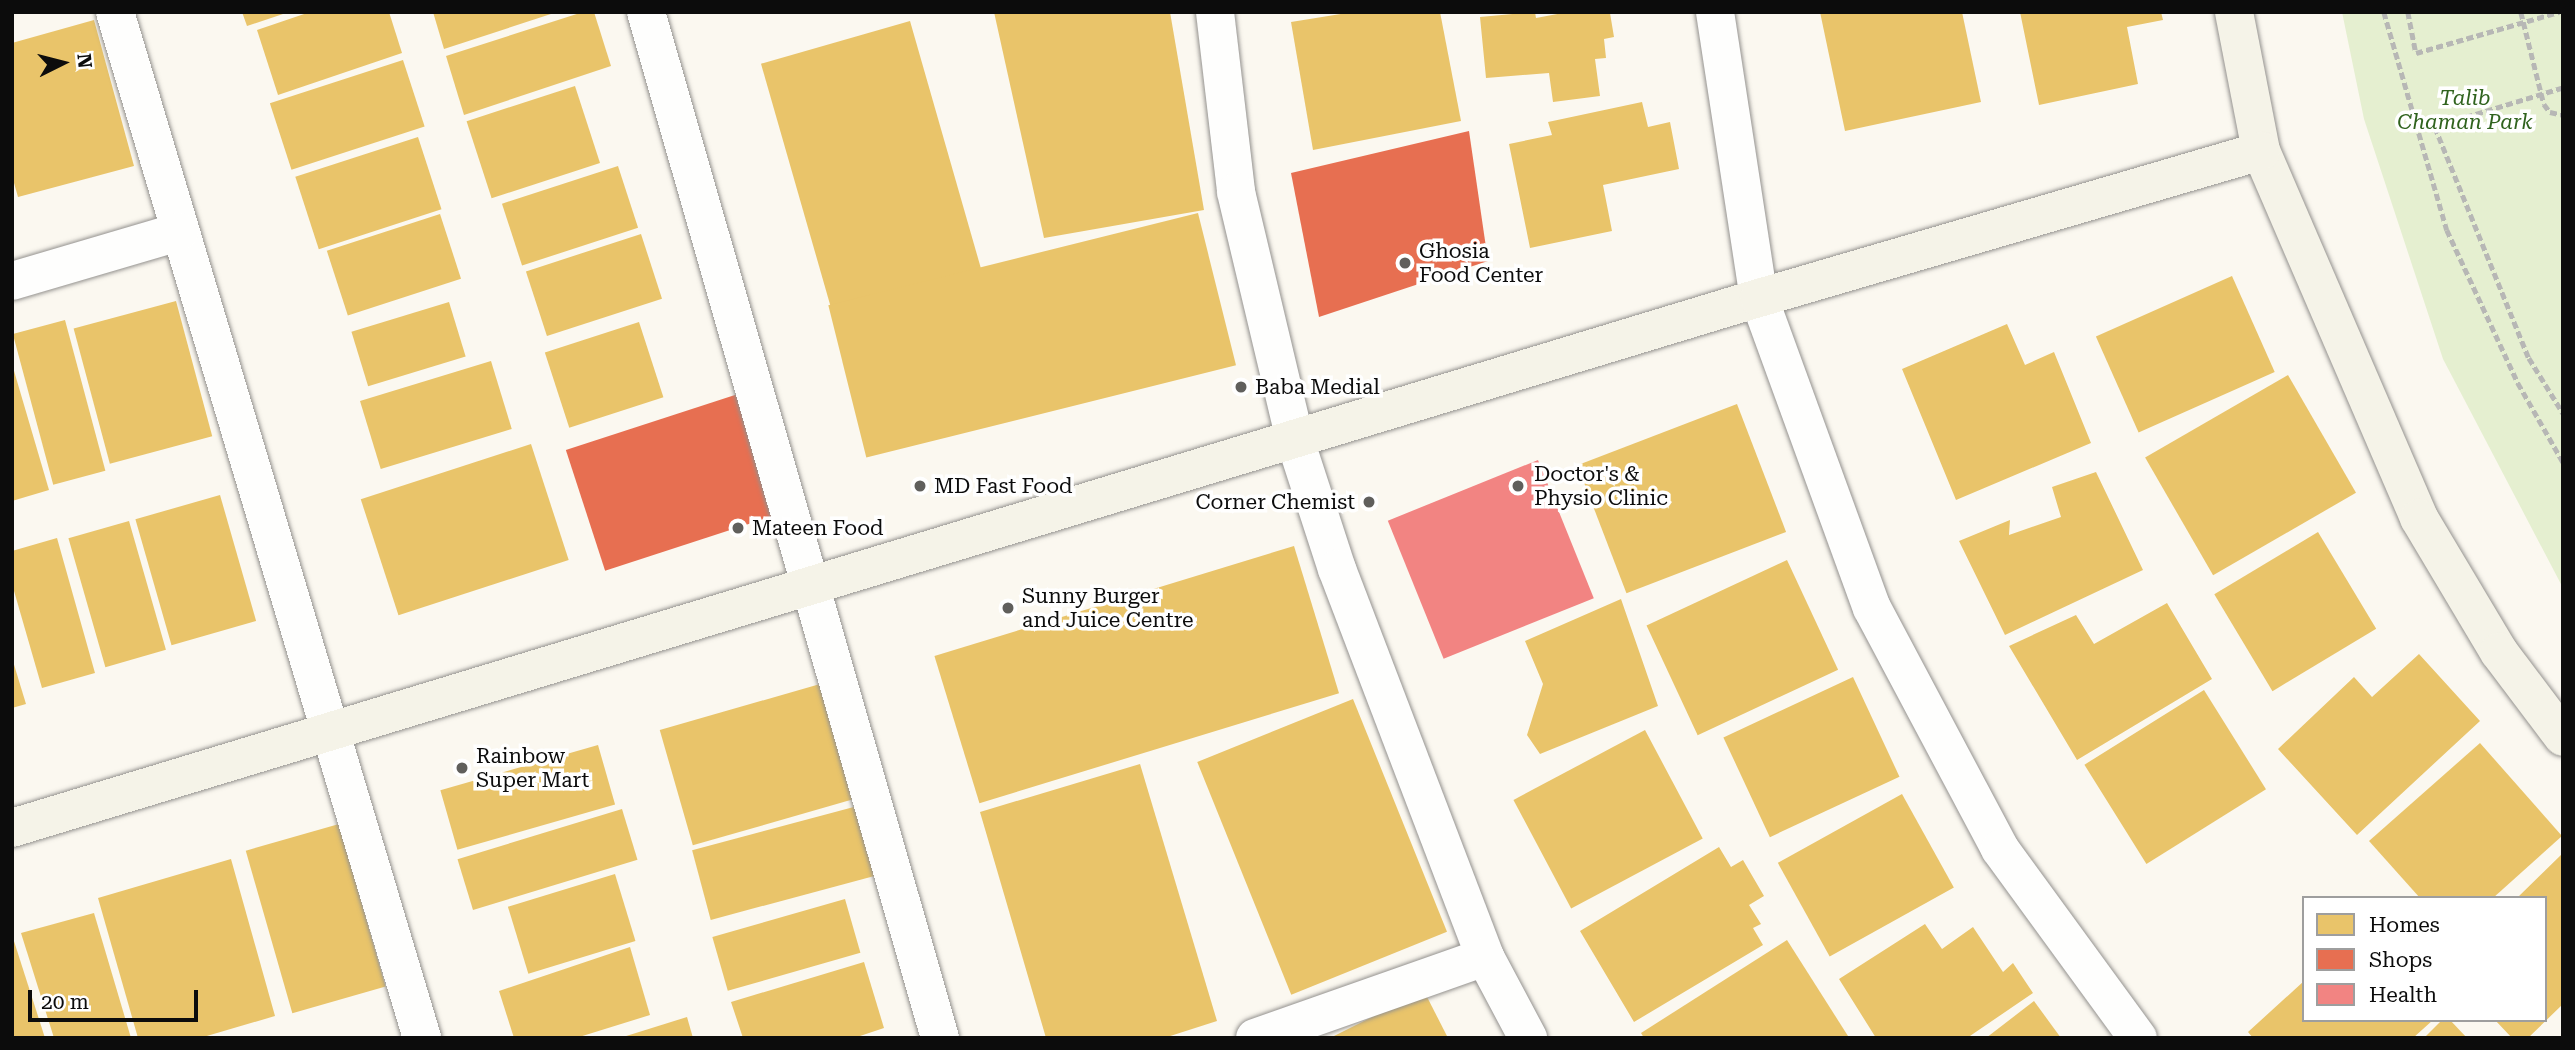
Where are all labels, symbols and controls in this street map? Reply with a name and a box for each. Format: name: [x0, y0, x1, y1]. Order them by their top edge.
north arrow: [28, 28, 98, 98]
text: N: [72, 52, 97, 69]
park label: Talib Chaman Park: [2397, 85, 2533, 135]
place label: Ghosia Food Center: [1419, 238, 1543, 288]
marker: Ghosia Food Center: [1397, 255, 1413, 271]
place label: Baba Medial: [1255, 374, 1380, 400]
marker: Baba Medial: [1233, 379, 1249, 395]
place label: Doctor's & Physio Clinic: [1534, 461, 1668, 511]
place label: MD Fast Food: [934, 473, 1073, 499]
marker: Doctor's & Physio Clinic: [1508, 476, 1528, 496]
marker: MD Fast Food: [912, 478, 928, 494]
place label: Corner Chemist: [1195, 489, 1355, 515]
marker: Corner Chemist: [1361, 494, 1377, 510]
place label: Mateen Food: [752, 515, 884, 541]
marker: Mateen Food: [730, 520, 746, 536]
place label: Sunny Burger and Juice Centre: [1022, 583, 1194, 633]
marker: Sunny Burger and Juice Centre: [1000, 600, 1016, 616]
place label: Rainbow Super Mart: [476, 743, 589, 793]
marker: Rainbow Super Mart: [454, 760, 470, 776]
legend: [2302, 896, 2547, 1022]
text: Homes: [2369, 913, 2440, 937]
text: Shops: [2369, 948, 2432, 972]
scale bar: [32, 976, 201, 1020]
text: Health: [2369, 983, 2437, 1007]
text: 20 m: [41, 990, 89, 1014]

